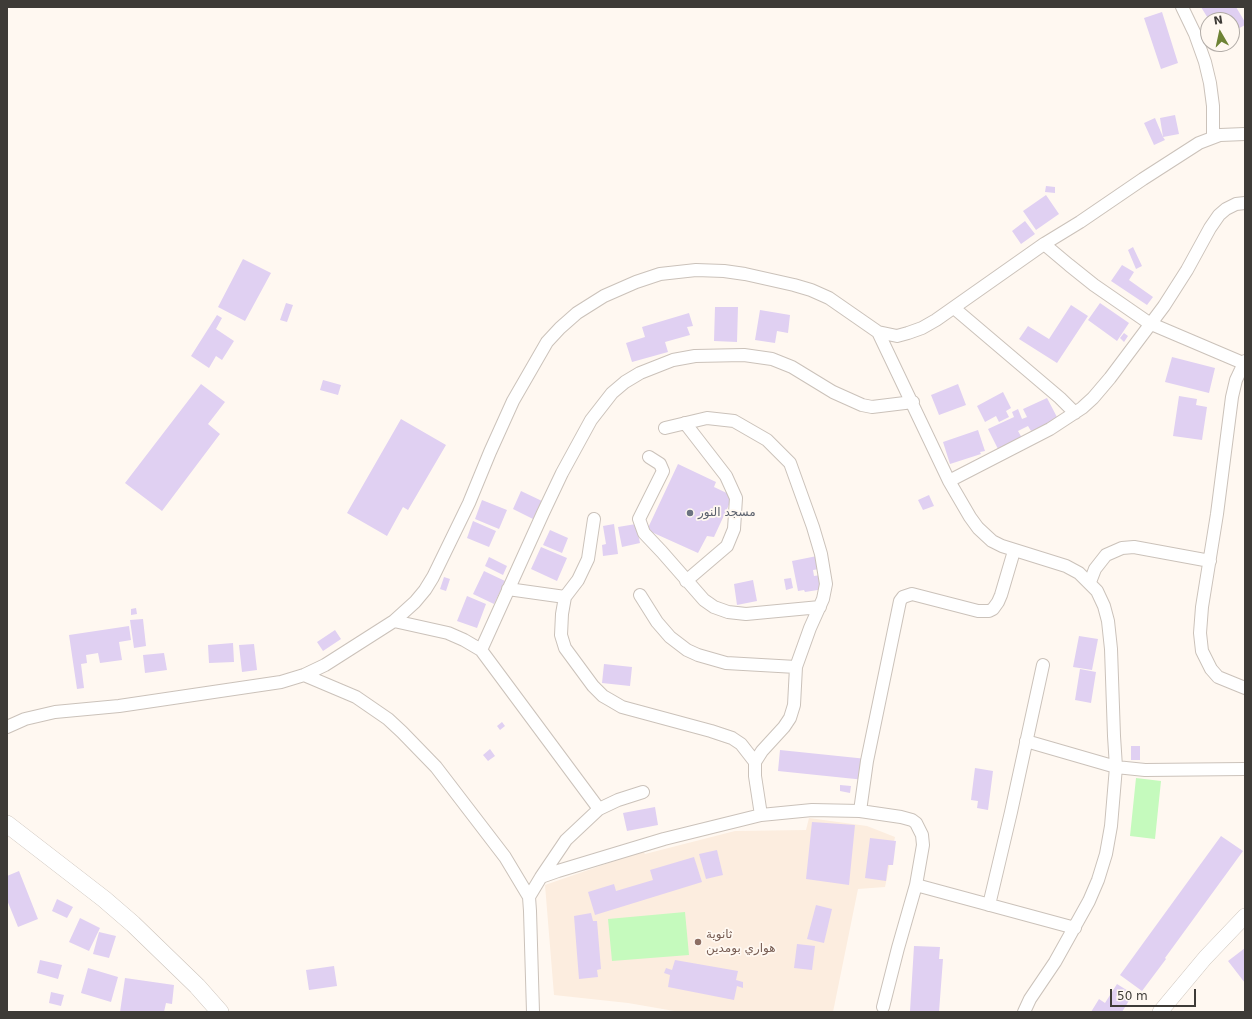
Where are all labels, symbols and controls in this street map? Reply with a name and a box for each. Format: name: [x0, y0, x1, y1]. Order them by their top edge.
north arrow: [1200, 12, 1240, 52]
text: N: [1213, 14, 1224, 28]
place label: مسجد النور: [698, 506, 756, 520]
marker: مسجد النور: [685, 508, 695, 518]
place label: ثانوية هواري بومدين: [706, 928, 776, 956]
marker: ثانوية هواري بومدين: [693, 937, 703, 947]
scale bar: [1112, 981, 1198, 1007]
text: 50 m: [1117, 989, 1148, 1003]

